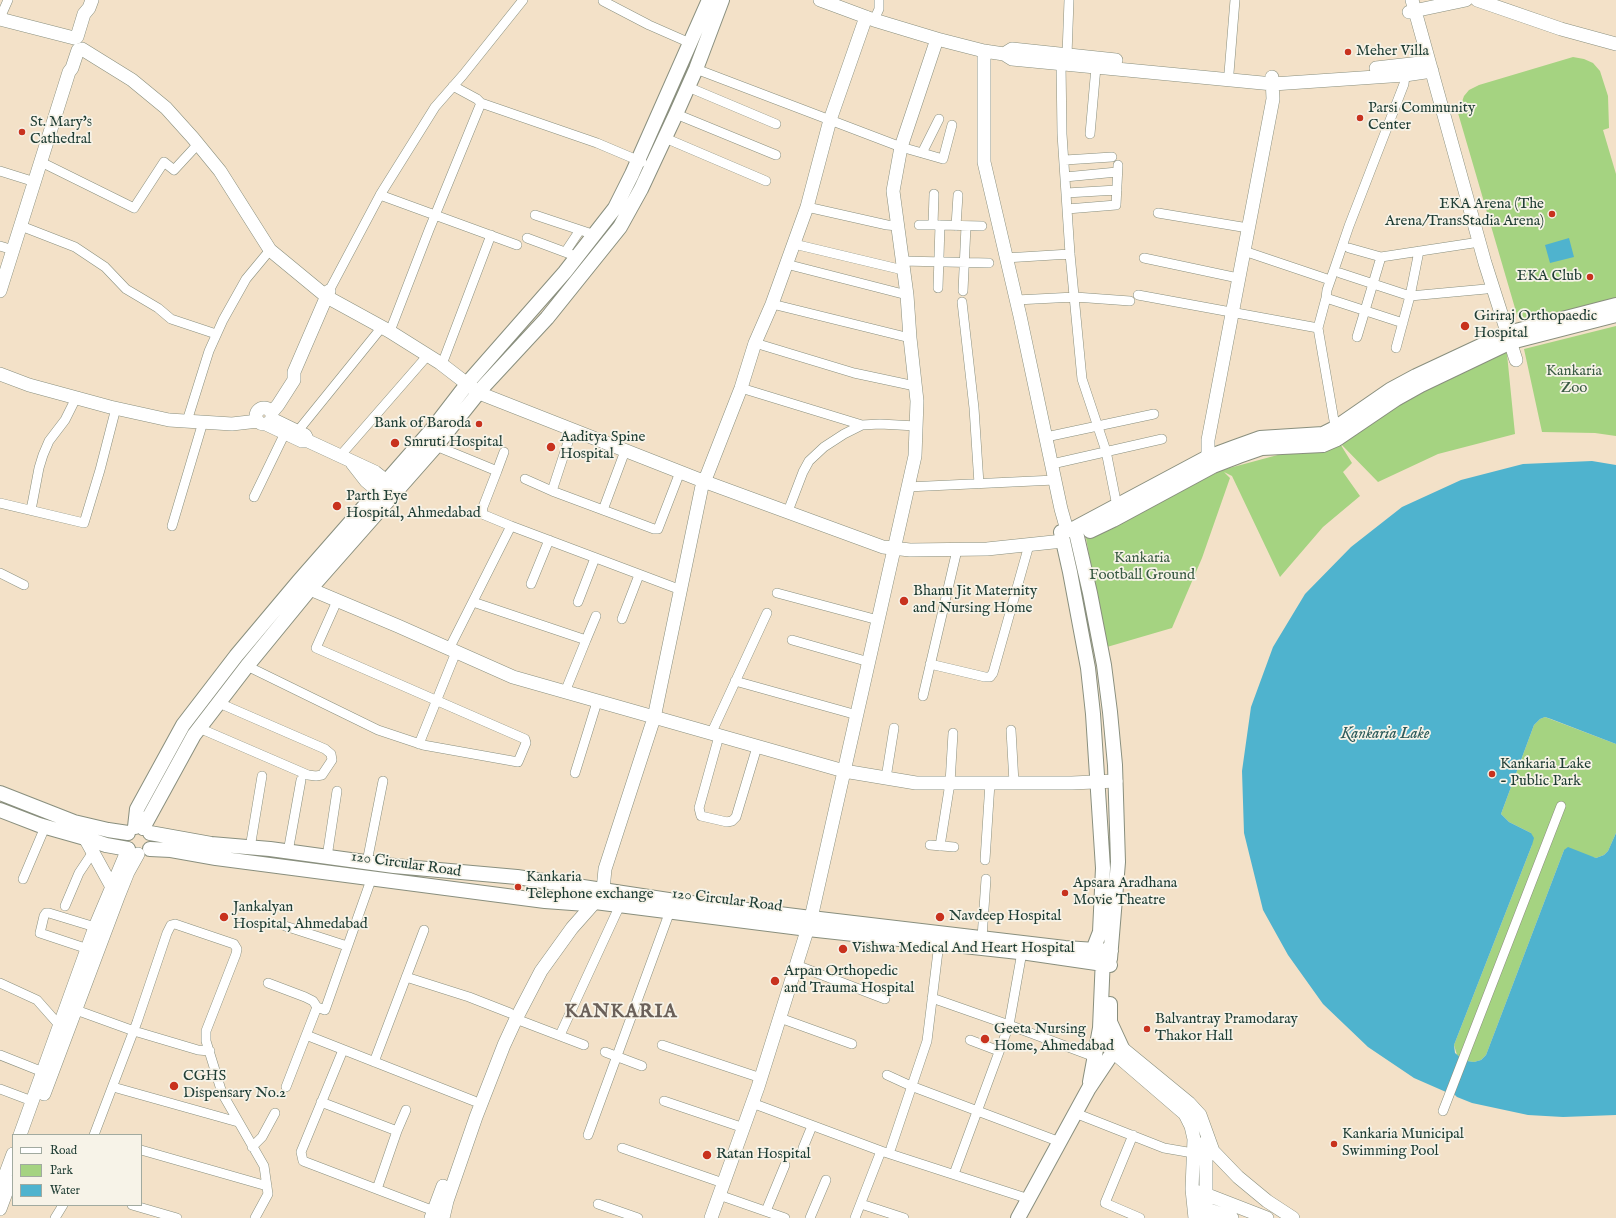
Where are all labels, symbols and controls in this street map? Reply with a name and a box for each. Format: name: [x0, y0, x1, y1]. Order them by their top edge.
place label: Meher Villa: [1356, 43, 1429, 61]
marker: Meher Villa: [1343, 47, 1353, 57]
place label: Parsi Community Center: [1368, 100, 1475, 135]
marker: Parsi Community Center: [1355, 113, 1365, 123]
place label: St. Mary's Cathedral: [30, 114, 92, 149]
marker: St. Mary's Cathedral: [17, 127, 27, 137]
place label: EKA Arena (The Arena/TransStadia Arena): [1385, 196, 1544, 231]
marker: EKA Arena (The Arena/TransStadia Arena): [1547, 209, 1557, 219]
place label: EKA Club: [1517, 268, 1582, 286]
marker: EKA Club: [1585, 272, 1595, 282]
place label: Giriraj Orthopaedic Hospital: [1474, 308, 1597, 343]
marker: Giriraj Orthopaedic Hospital: [1459, 320, 1471, 332]
park label: Kankaria Zoo: [1546, 363, 1602, 398]
place label: Bank of Baroda: [374, 415, 471, 433]
marker: Bank of Baroda: [474, 419, 484, 429]
place label: Aaditya Spine Hospital: [560, 429, 645, 464]
place label: Smruti Hospital: [404, 434, 503, 452]
marker: Smruti Hospital: [389, 437, 401, 449]
marker: Aaditya Spine Hospital: [545, 441, 557, 453]
place label: Parth Eye Hospital, Ahmedabad: [346, 488, 481, 523]
marker: Parth Eye Hospital, Ahmedabad: [331, 500, 343, 512]
park label: Kankaria Football Ground: [1089, 550, 1195, 585]
place label: Bhanu Jit Maternity and Nursing Home: [913, 583, 1037, 618]
marker: Bhanu Jit Maternity and Nursing Home: [898, 595, 910, 607]
water label: Kankaria Lake: [1341, 725, 1429, 745]
place label: Kankaria Lake - Public Park: [1500, 756, 1591, 791]
marker: Kankaria Lake - Public Park: [1487, 769, 1497, 779]
street label: 120 Circular Road: [350, 848, 462, 882]
place label: Kankaria Telephone exchange: [526, 869, 654, 904]
place label: Apsara Aradhana Movie Theatre: [1073, 875, 1177, 910]
marker: Kankaria Telephone exchange: [513, 882, 523, 892]
street label: 120 Circular Road: [671, 885, 783, 917]
marker: Apsara Aradhana Movie Theatre: [1060, 888, 1070, 898]
place label: Jankalyan Hospital, Ahmedabad: [233, 899, 368, 934]
place label: Navdeep Hospital: [949, 908, 1061, 926]
marker: Jankalyan Hospital, Ahmedabad: [218, 911, 230, 923]
marker: Navdeep Hospital: [934, 911, 946, 923]
place label: Vishwa Medical And Heart Hospital: [852, 940, 1075, 958]
marker: Vishwa Medical And Heart Hospital: [837, 943, 849, 955]
place label: Arpan Orthopedic and Trauma Hospital: [784, 963, 914, 998]
marker: Arpan Orthopedic and Trauma Hospital: [769, 975, 781, 987]
district label: KANKARIA: [565, 1002, 677, 1024]
place label: Balvantray Pramodaray Thakor Hall: [1155, 1011, 1298, 1046]
place label: Geeta Nursing Home, Ahmedabad: [994, 1021, 1114, 1056]
marker: Balvantray Pramodaray Thakor Hall: [1142, 1024, 1152, 1034]
marker: Geeta Nursing Home, Ahmedabad: [979, 1033, 991, 1045]
place label: CGHS Dispensary No.2: [183, 1068, 286, 1103]
marker: CGHS Dispensary No.2: [168, 1080, 180, 1092]
place label: Kankaria Municipal Swimming Pool: [1342, 1126, 1464, 1161]
legend: [12, 1134, 142, 1206]
marker: Kankaria Municipal Swimming Pool: [1329, 1139, 1339, 1149]
text: Road: [50, 1143, 77, 1158]
place label: Ratan Hospital: [716, 1146, 810, 1164]
marker: Ratan Hospital: [701, 1149, 713, 1161]
text: Park: [50, 1163, 73, 1178]
text: Water: [50, 1183, 80, 1198]

